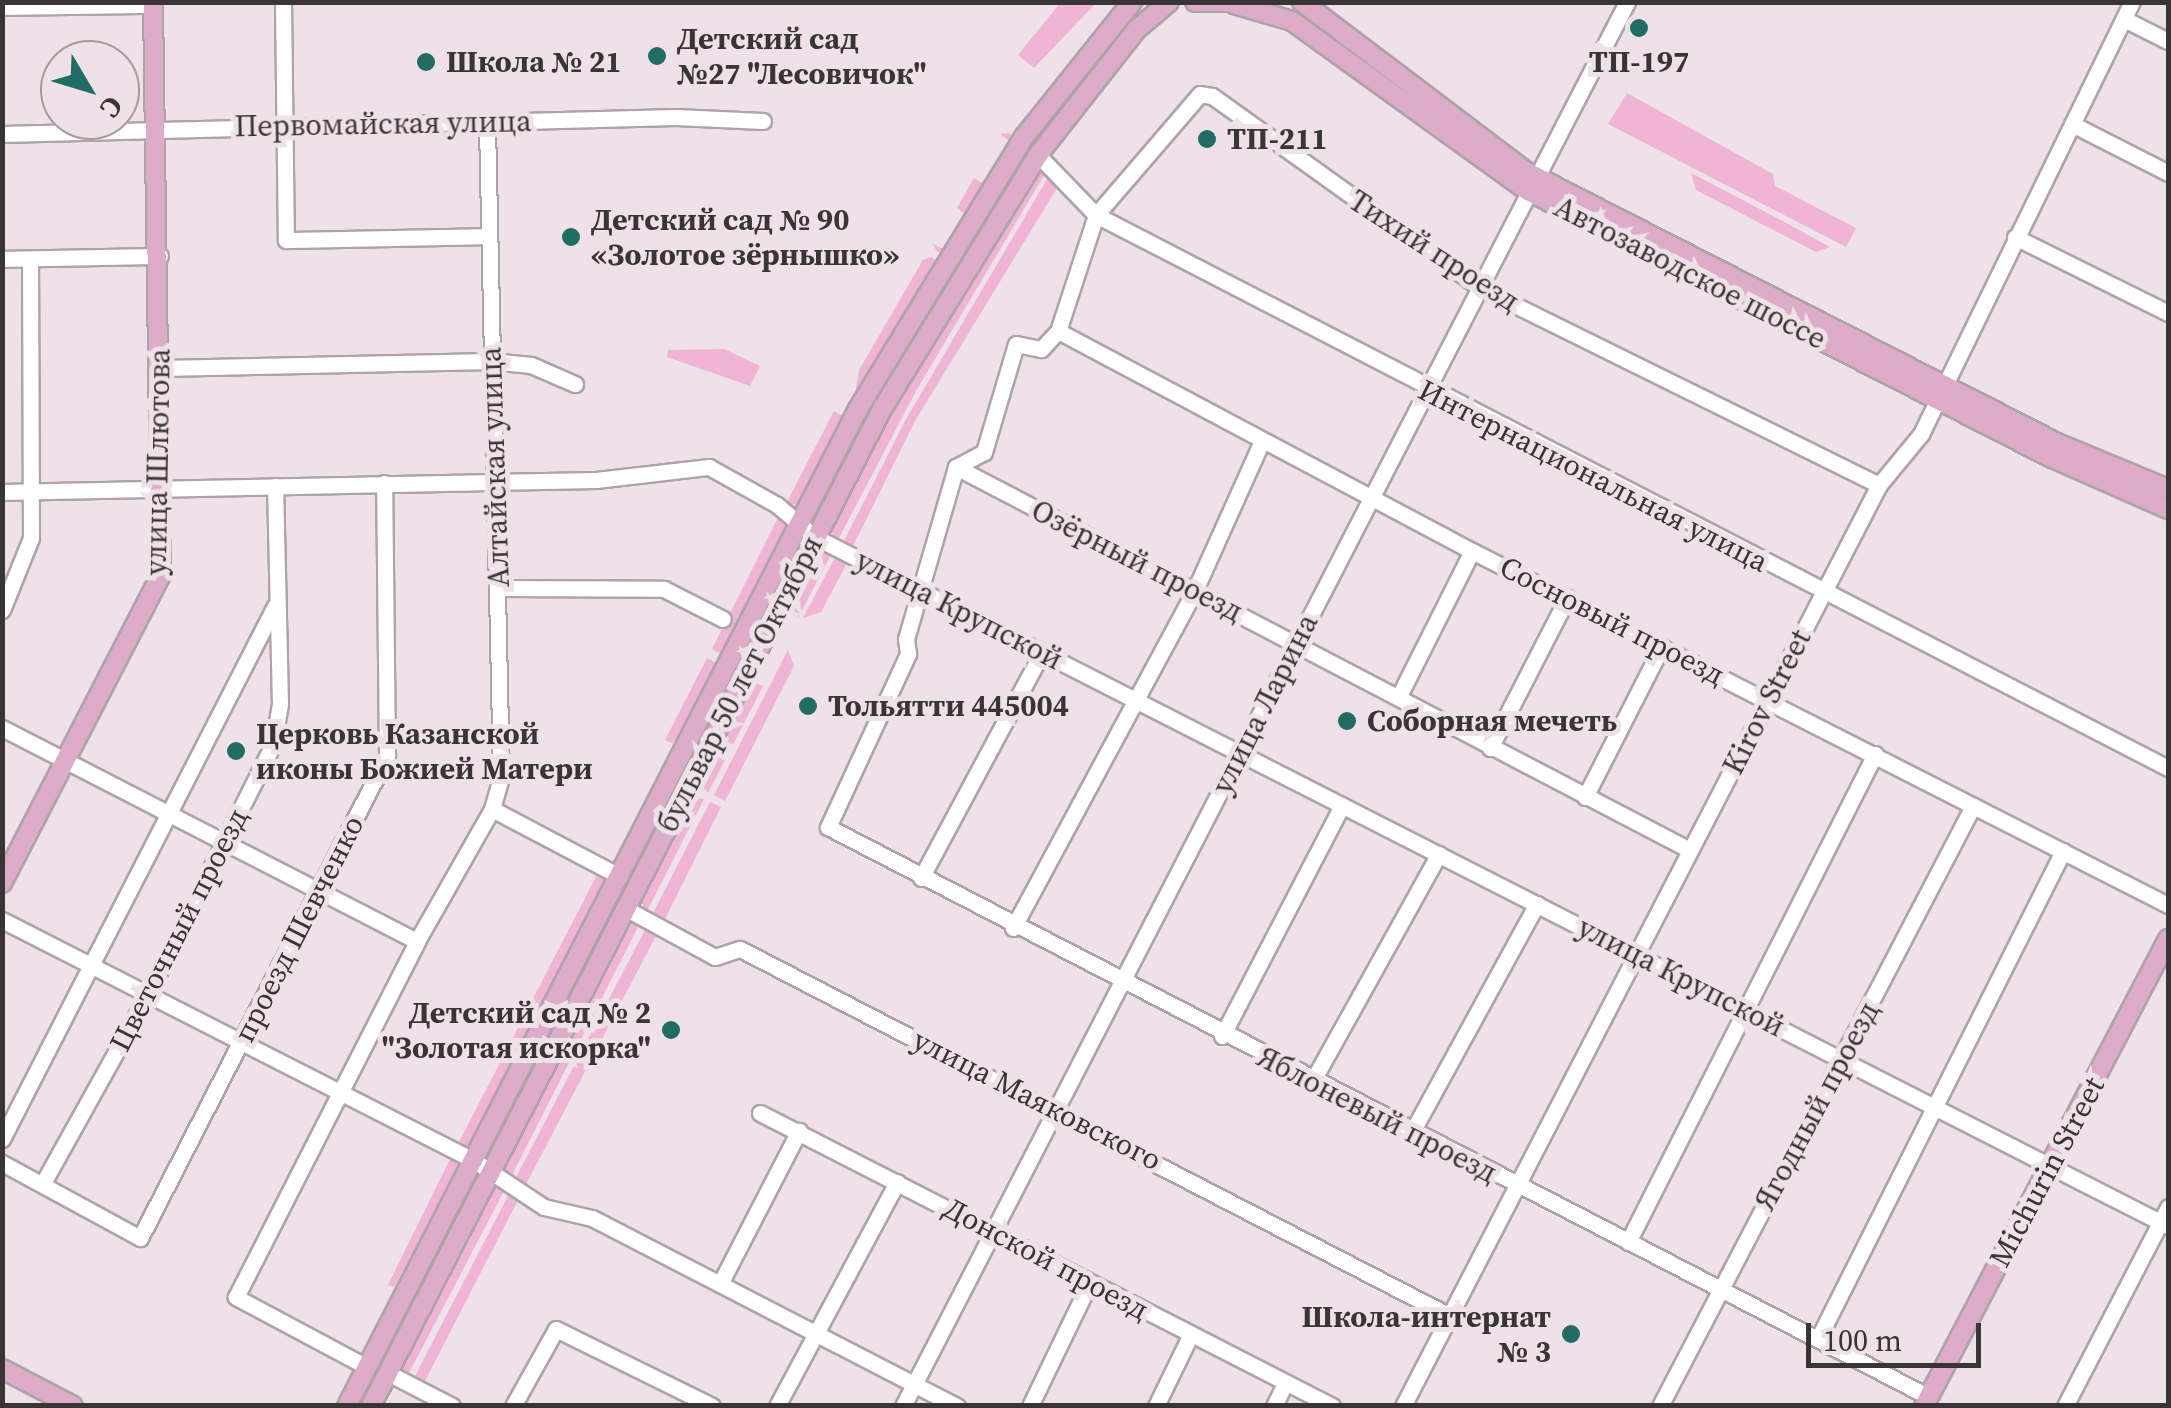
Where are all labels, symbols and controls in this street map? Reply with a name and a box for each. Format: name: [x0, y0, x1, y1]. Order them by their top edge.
marker: ТП-197: [1628, 17, 1650, 39]
place label: Детский сад №27 "Лесовичок": [677, 21, 927, 92]
north arrow: [40, 40, 140, 140]
place label: Школа № 21: [446, 44, 622, 80]
place label: ТП-197: [1589, 44, 1689, 80]
marker: Детский сад №27 "Лесовичок": [646, 45, 668, 67]
marker: Школа № 21: [415, 51, 437, 73]
text: С: [92, 89, 132, 126]
street label: Первомайская улица: [234, 103, 532, 145]
place label: ТП-211: [1227, 121, 1328, 157]
marker: ТП-211: [1196, 128, 1218, 150]
street label: Тихий проезд: [1342, 183, 1526, 319]
street label: Автозаводское шоссе: [1548, 189, 1832, 357]
place label: Детский сад № 90 «Золотое зёрнышко»: [591, 202, 899, 272]
marker: Детский сад № 90 «Золотое зёрнышко»: [560, 226, 582, 248]
street label: Алтайская улица: [473, 346, 517, 588]
street label: улица Шлютова: [138, 348, 178, 576]
street label: Интернациональная улица: [1412, 372, 1774, 580]
street label: Озёрный проезд: [1025, 492, 1249, 630]
street label: бульвар 50 лет Октября: [650, 530, 830, 838]
street label: улица Крупской: [849, 542, 1069, 678]
street label: Сосновый проезд: [1494, 549, 1730, 693]
street label: улица Ларина: [1204, 608, 1326, 800]
street label: Kirov Street: [1715, 624, 1819, 780]
place label: Тольятти 445004: [828, 688, 1069, 724]
marker: Тольятти 445004: [797, 695, 819, 717]
place label: Cоборная мечеть: [1367, 703, 1617, 739]
marker: Cоборная мечеть: [1336, 710, 1358, 732]
place label: Церковь Казанской иконы Божией Матери: [256, 716, 593, 786]
marker: Церковь Казанской иконы Божией Матери: [225, 740, 247, 762]
street label: Цветочный проезд: [102, 802, 256, 1058]
street label: проезд Шевченко: [226, 810, 372, 1048]
street label: улица Крупской: [1571, 909, 1791, 1045]
place label: Детский сад № 2 "Золотая искорка": [382, 995, 651, 1066]
street label: Ягодный проезд: [1747, 996, 1887, 1216]
marker: Детский сад № 2 "Золотая искорка": [660, 1019, 682, 1041]
street label: улица Маяковского: [907, 1022, 1167, 1178]
street label: Яблоневый проезд: [1251, 1039, 1503, 1191]
street label: Michurin Street: [1982, 1071, 2112, 1273]
street label: Донской проезд: [937, 1190, 1155, 1328]
place label: Школа-интернат № 3: [1301, 1299, 1551, 1370]
scale bar: [1811, 1303, 1986, 1365]
text: 100 m: [1823, 1320, 1902, 1361]
marker: Школа-интернат № 3: [1560, 1323, 1582, 1345]

